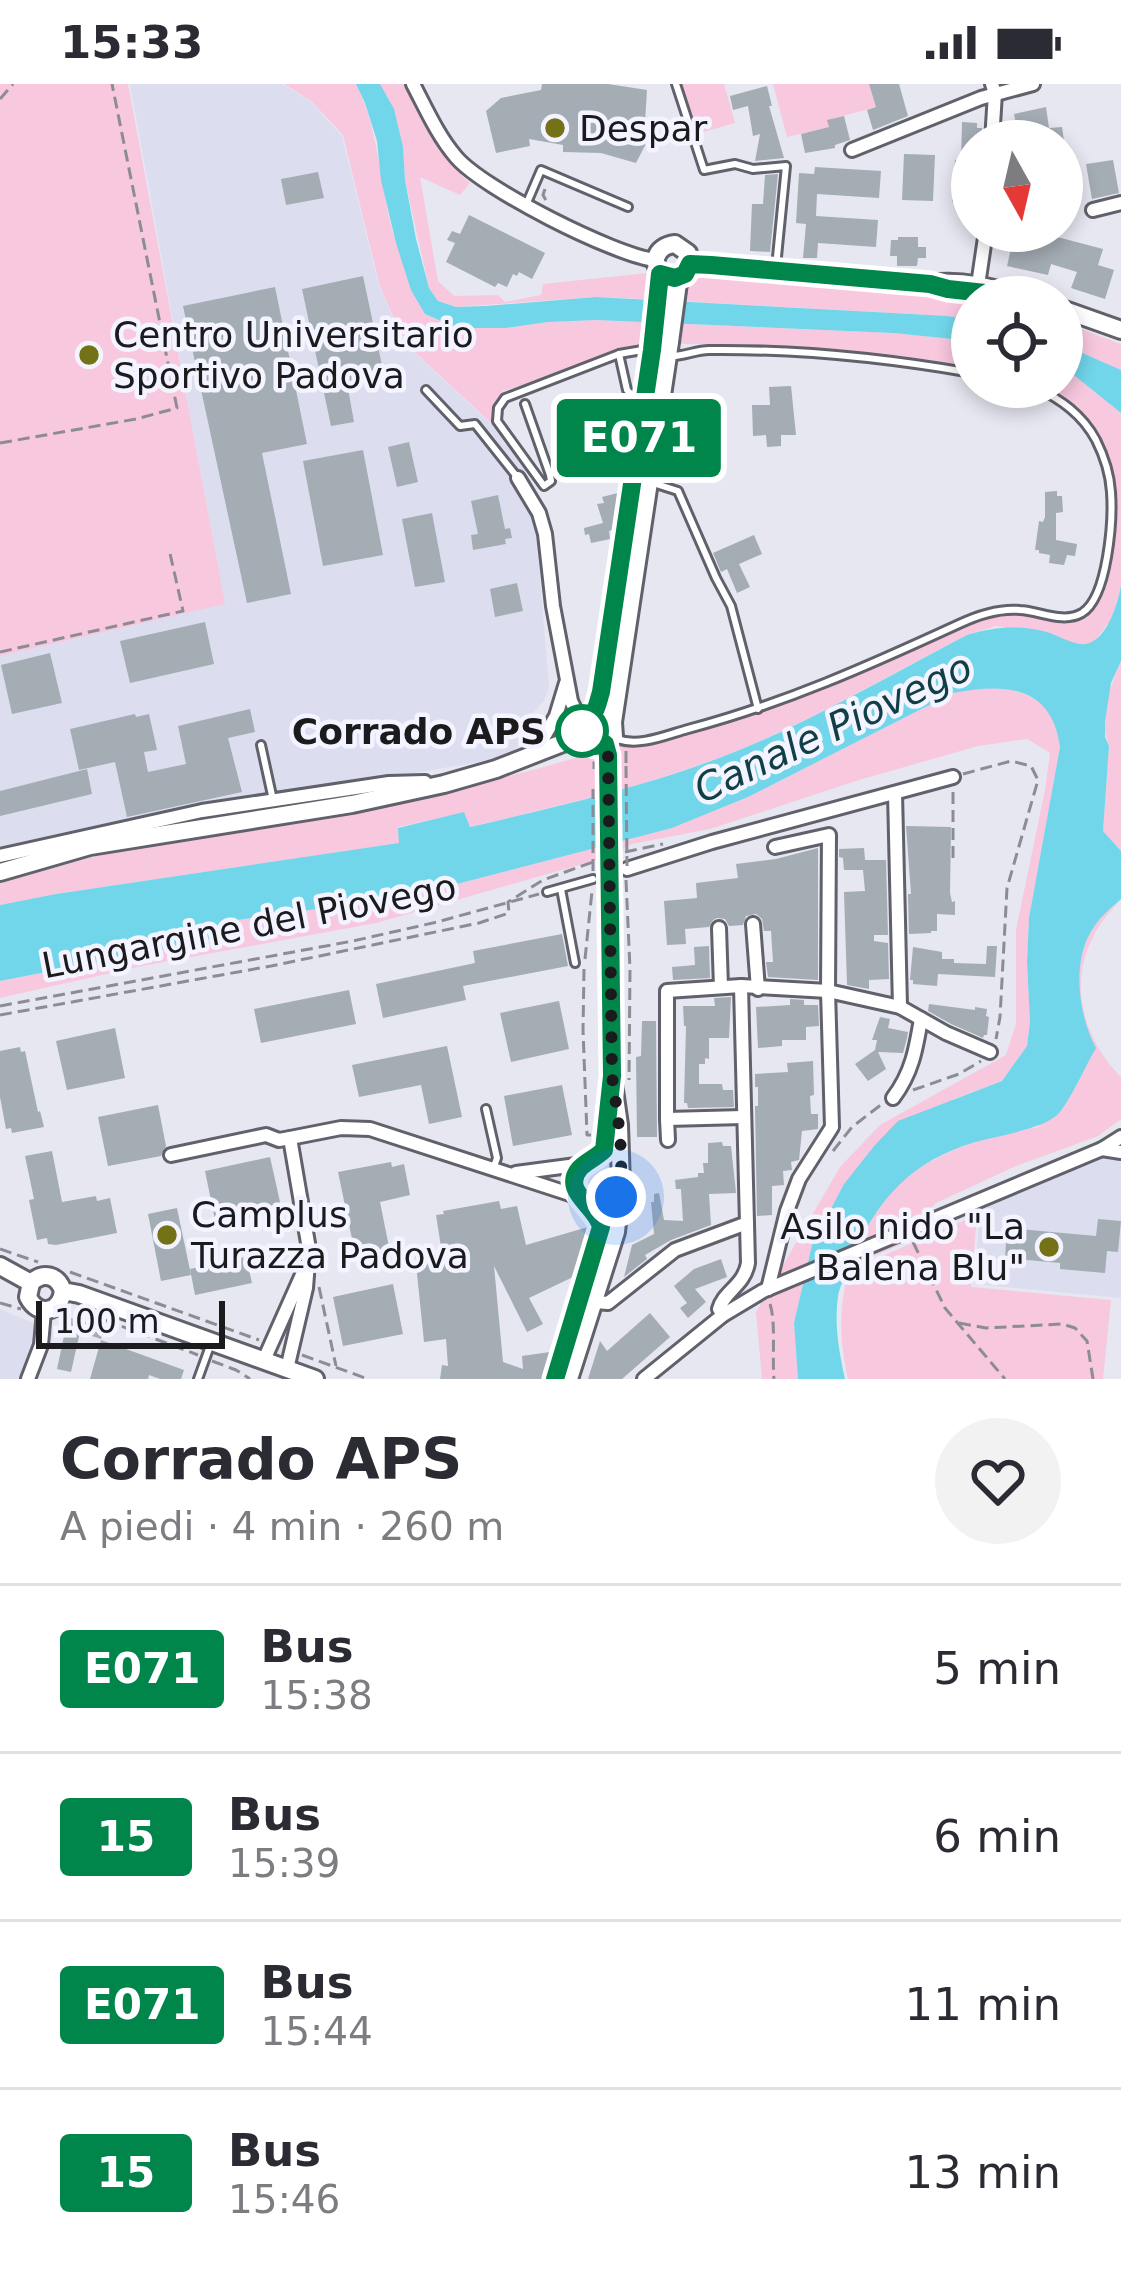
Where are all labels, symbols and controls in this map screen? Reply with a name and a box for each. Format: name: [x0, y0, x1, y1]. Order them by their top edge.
text: 15:33: [60, 16, 203, 69]
place label: Despar: [579, 108, 708, 149]
marker: Despar: [542, 115, 568, 141]
north arrow: [951, 120, 1083, 252]
map controls: [951, 120, 1083, 408]
button: locate: [951, 276, 1083, 408]
place label: Centro Universitario Sportivo Padova: [113, 314, 474, 396]
marker: Centro Universitario Sportivo Padova: [76, 342, 102, 368]
line badge: E071: [555, 399, 723, 477]
text: E071: [581, 413, 697, 462]
water label: Canale Piovego: [687, 644, 979, 812]
marker: Corrado APS: [557, 706, 607, 756]
place label: Corrado APS: [292, 711, 546, 752]
street label: Lungargine del Piovego: [38, 866, 460, 986]
your location: [586, 1167, 646, 1227]
place label: Camplus Turazza Padova: [190, 1194, 469, 1276]
place label: Asilo nido "La Balena Blu": [780, 1206, 1025, 1288]
marker: Camplus Turazza Padova: [154, 1222, 180, 1248]
marker: Asilo nido "La Balena Blu": [1036, 1234, 1062, 1260]
scale bar: [36, 1295, 225, 1348]
text: 100 m: [54, 1302, 160, 1341]
button: heart: [935, 1418, 1061, 1544]
text: Corrado APS: [60, 1426, 462, 1492]
text: A piedi · 4 min · 260 m: [60, 1504, 504, 1549]
text: Bus: [260, 1620, 354, 1673]
text: 5 min: [933, 1642, 1061, 1695]
text: E071: [84, 1644, 200, 1693]
text: 15:38: [260, 1673, 373, 1718]
text: Bus: [228, 1788, 321, 1841]
text: 6 min: [933, 1810, 1061, 1863]
text: 15: [97, 1812, 155, 1861]
text: 15:39: [228, 1841, 340, 1886]
text: Bus: [260, 1956, 354, 2009]
text: 11 min: [905, 1978, 1061, 2031]
text: E071: [84, 1980, 200, 2029]
text: 15:44: [260, 2009, 373, 2054]
text: Bus: [228, 2124, 321, 2177]
text: 13 min: [905, 2146, 1061, 2199]
text: 15: [97, 2148, 155, 2197]
text: 15:46: [228, 2177, 340, 2222]

